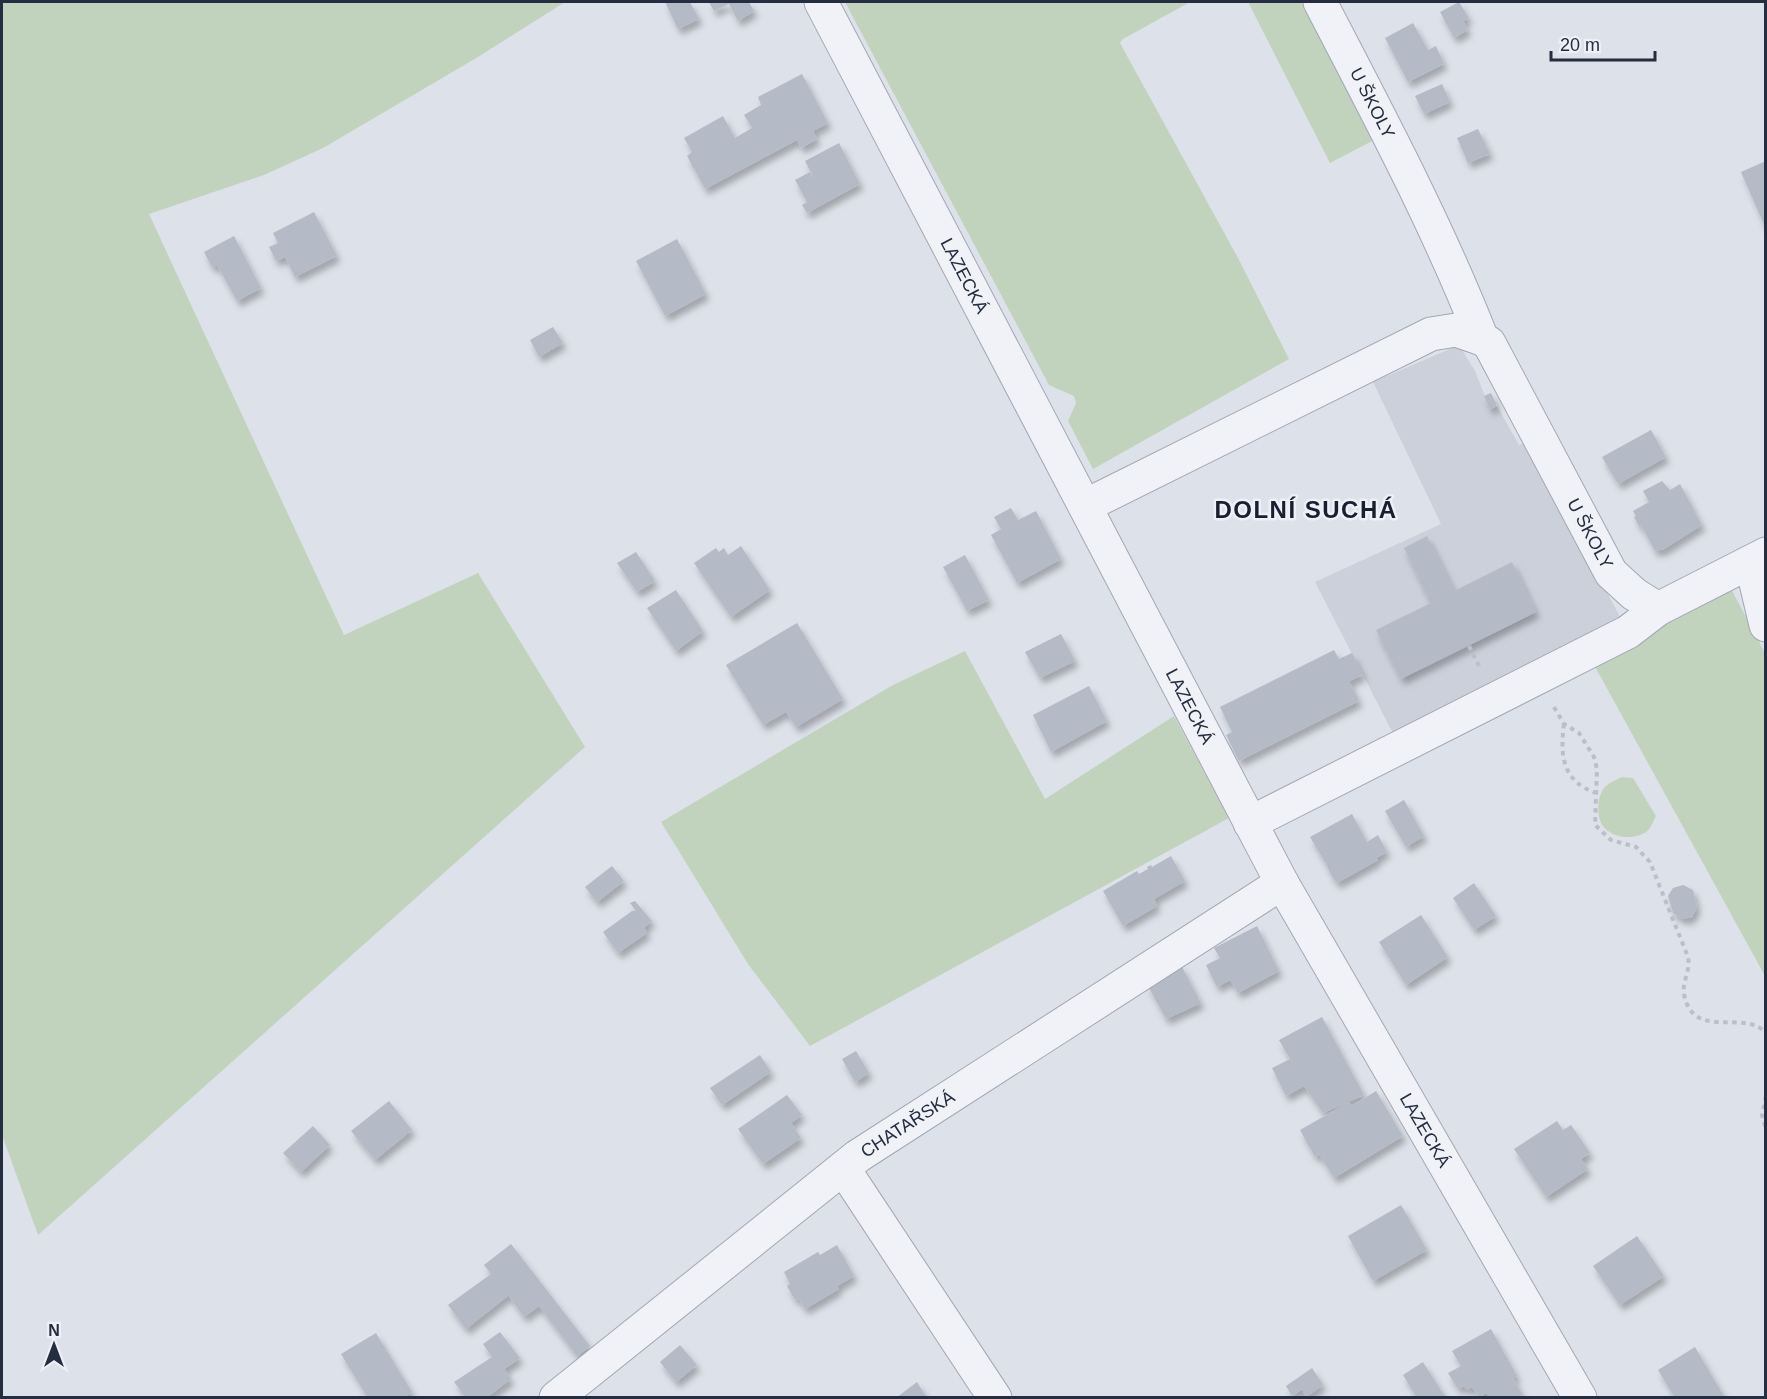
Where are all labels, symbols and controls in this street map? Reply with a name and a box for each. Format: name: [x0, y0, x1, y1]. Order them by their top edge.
scale bar: [1551, 24, 1654, 62]
text: 20 m: [1560, 35, 1600, 55]
street label: U ŠKOLY: [1346, 64, 1399, 142]
street label: LAZECKÁ: [936, 235, 992, 317]
street label: U ŠKOLY: [1563, 495, 1617, 572]
district label: DOLNÍ SUCHÁ: [1214, 496, 1398, 523]
street label: LAZECKÁ: [1162, 665, 1217, 747]
street label: CHATAŘSKÁ: [857, 1087, 958, 1162]
street label: LAZECKÁ: [1396, 1090, 1454, 1171]
north arrow: [24, 1315, 84, 1375]
text: N: [48, 1322, 60, 1339]

